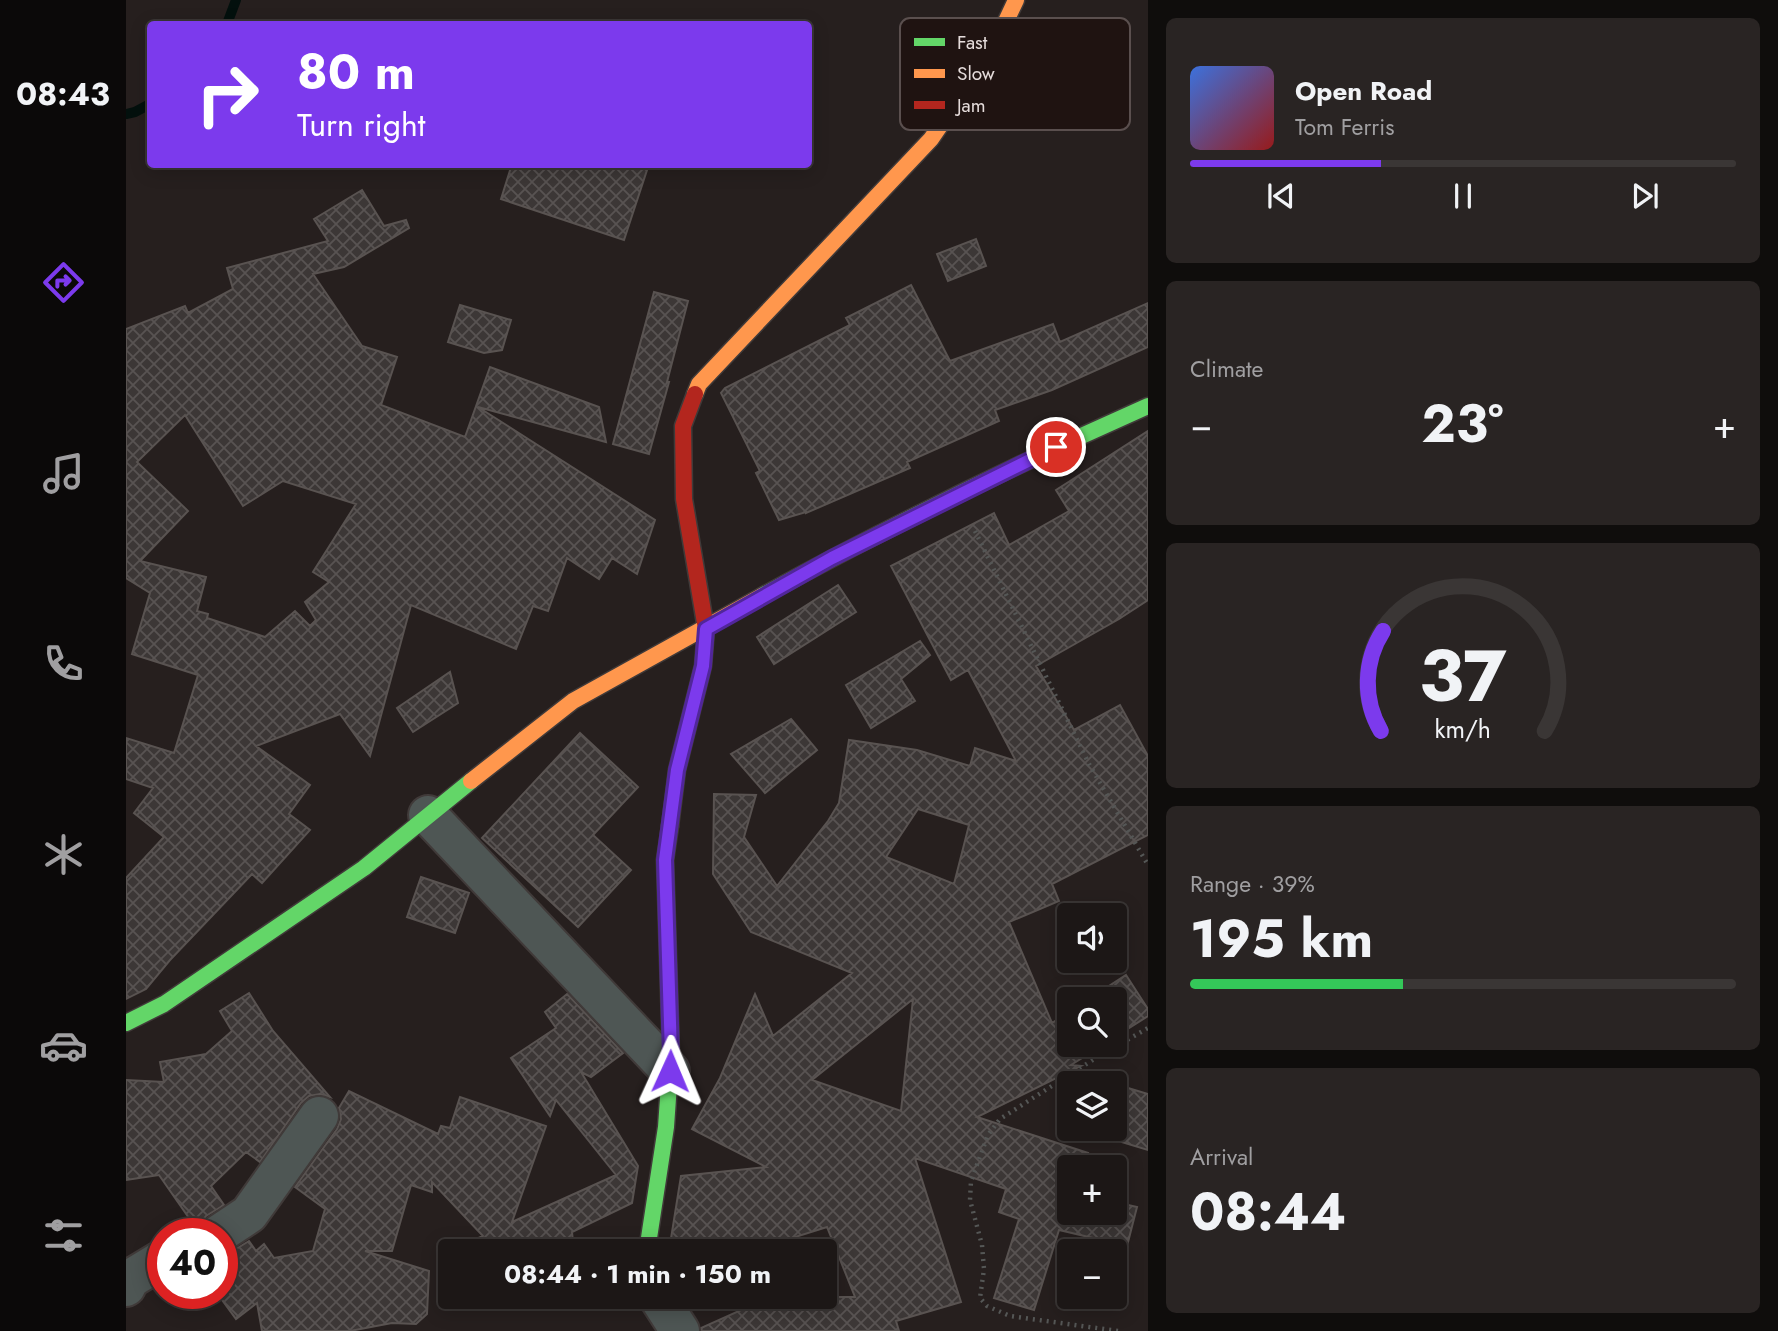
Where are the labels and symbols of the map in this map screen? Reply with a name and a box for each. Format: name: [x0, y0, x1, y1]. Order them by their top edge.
legend: [900, 18, 1130, 130]
text: Fast: [957, 29, 988, 56]
text: Slow: [957, 60, 995, 87]
text: Jam: [954, 92, 986, 119]
pin: [1026, 417, 1086, 477]
position arrow: [633, 1034, 707, 1108]
speed limit sign: 40: [147, 1218, 238, 1309]

